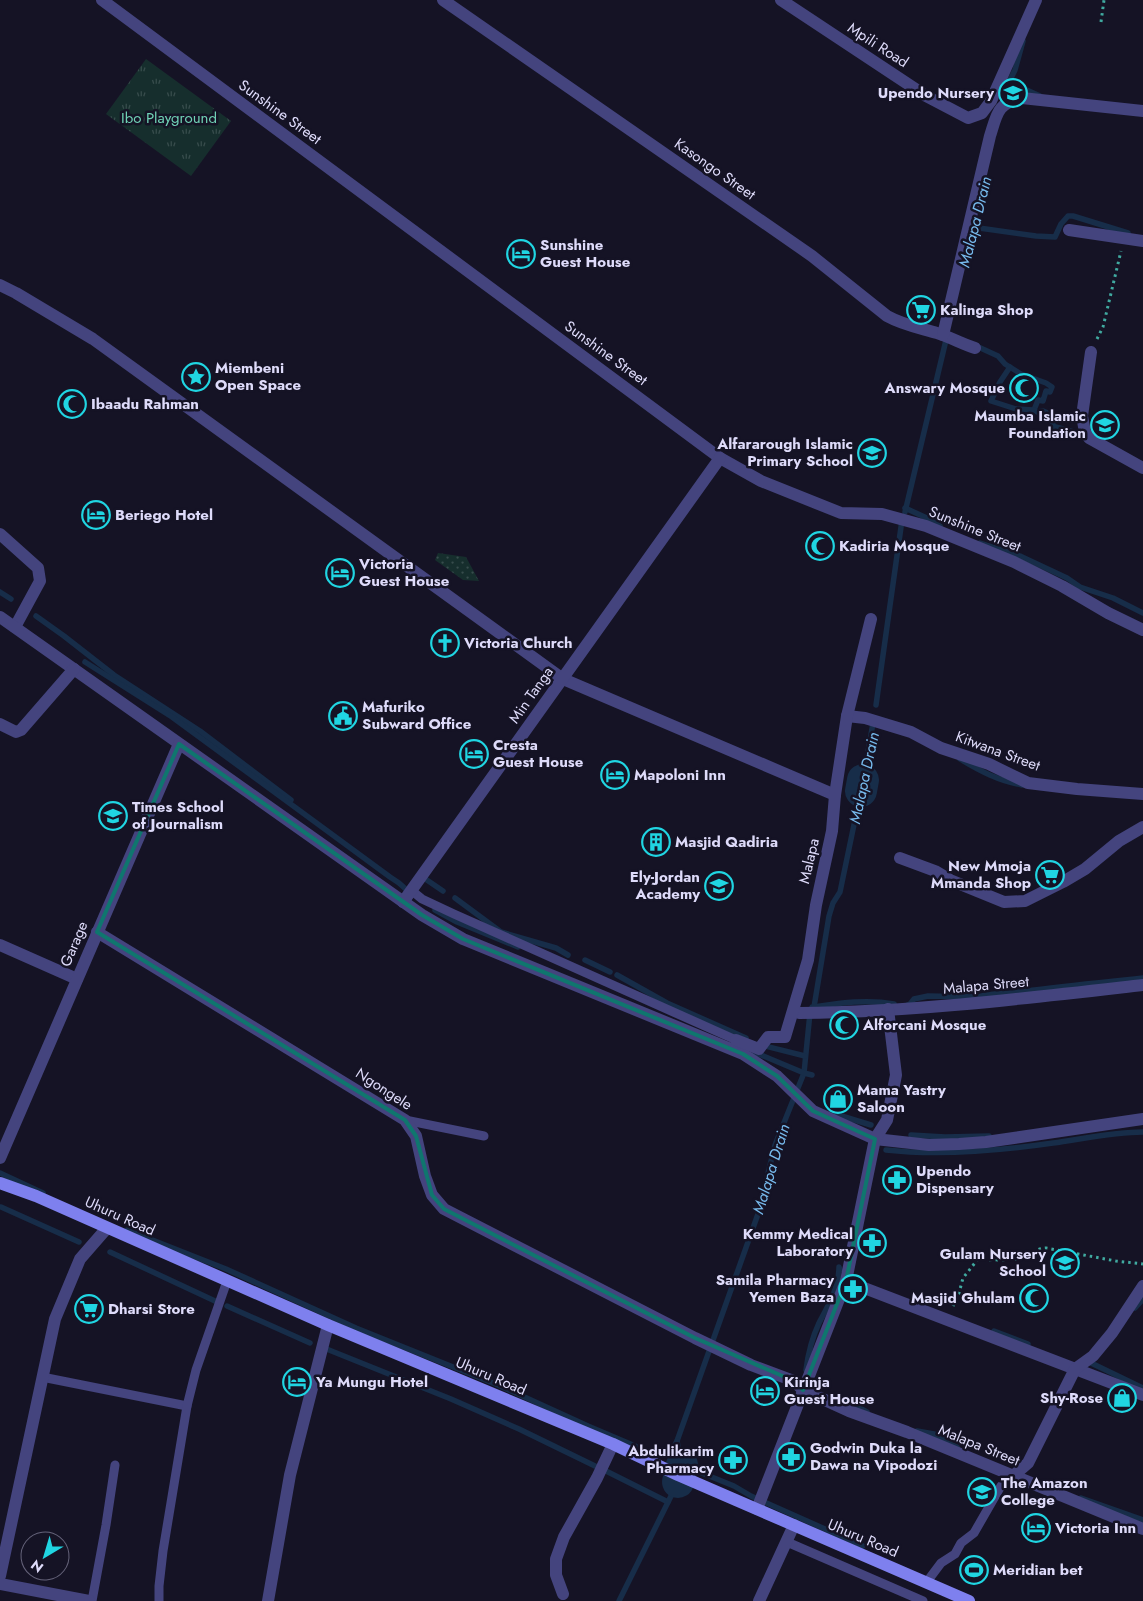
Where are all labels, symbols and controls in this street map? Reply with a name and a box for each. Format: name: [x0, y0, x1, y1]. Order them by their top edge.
street label: Mpili Road: [843, 17, 913, 73]
street label: Sunshine Street: [234, 74, 326, 150]
school or university icon: Upendo Nursery: [998, 78, 1028, 108]
place label: Upendo Nursery: [878, 82, 994, 104]
park label: Ibo Playground: [121, 107, 217, 129]
street label: Kasongo Street: [670, 133, 760, 205]
water label: Malapa Drain: [953, 174, 997, 270]
place label: Sunshine Guest House: [540, 234, 631, 273]
hotel icon: Sunshine Guest House: [506, 239, 536, 269]
supermarket icon: Kalinga Shop: [906, 295, 936, 325]
place label: Kalinga Shop: [940, 299, 1033, 321]
street label: Sunshine Street: [560, 315, 652, 391]
place label: Miembeni Open Space: [215, 357, 301, 396]
place icon: Miembeni Open Space: [181, 362, 211, 392]
mosque icon: Answary Mosque: [1009, 373, 1039, 403]
place label: Answary Mosque: [884, 377, 1005, 399]
mosque icon: Ibaadu Rahman: [57, 389, 87, 419]
place label: Ibaadu Rahman: [91, 393, 199, 415]
place label: Maumba Islamic Foundation: [974, 405, 1086, 444]
school or university icon: Maumba Islamic Foundation: [1090, 410, 1120, 440]
place label: Alfararough Islamic Primary School: [716, 433, 853, 472]
school or university icon: Alfararough Islamic Primary School: [857, 438, 887, 468]
hotel icon: Beriego Hotel: [81, 500, 111, 530]
street label: Sunshine Street: [926, 501, 1025, 558]
place label: Beriego Hotel: [115, 504, 213, 526]
mosque icon: Kadiria Mosque: [805, 531, 835, 561]
place label: Kadiria Mosque: [839, 535, 950, 557]
place label: Victoria Guest House: [358, 553, 450, 592]
hotel icon: Victoria Guest House: [325, 558, 355, 588]
church icon: Victoria Church: [430, 628, 460, 658]
place label: Victoria Church: [463, 632, 573, 654]
street label: Min Tanga: [503, 662, 559, 728]
place label: Mafuriko Subward Office: [362, 696, 472, 735]
public building icon: Mafuriko Subward Office: [328, 701, 358, 731]
street label: Kitwana Street: [953, 725, 1044, 777]
water label: Malapa Drain: [843, 730, 885, 826]
place label: Cresta Guest House: [493, 734, 584, 773]
hotel icon: Cresta Guest House: [459, 739, 489, 769]
hotel icon: Mapoloni Inn: [600, 760, 630, 790]
place label: Mapoloni Inn: [634, 764, 726, 786]
place label: Times School of Journalism: [132, 796, 224, 835]
school or university icon: Times School of Journalism: [98, 801, 128, 831]
building icon: Masjid Qadiria: [641, 827, 671, 857]
place label: Masjid Qadiria: [675, 831, 778, 853]
street label: Malapa: [793, 836, 825, 886]
place label: New Mmoja Mmanda Shop: [931, 855, 1031, 894]
supermarket icon: New Mmoja Mmanda Shop: [1035, 860, 1065, 890]
place label: Ely-Jordan Academy: [630, 866, 700, 905]
school or university icon: Ely-Jordan Academy: [704, 871, 734, 901]
street label: Garage: [55, 918, 94, 970]
street label: Malapa Street: [942, 970, 1030, 1000]
mosque icon: Alforcani Mosque: [829, 1010, 859, 1040]
place label: Alforcani Mosque: [862, 1014, 987, 1036]
street label: Ngongele: [351, 1062, 417, 1116]
place label: Mama Yastry Saloon: [857, 1079, 946, 1118]
shop icon: Mama Yastry Saloon: [823, 1084, 853, 1114]
water label: Malapa Drain: [746, 1121, 796, 1217]
place label: Upendo Dispensary: [916, 1160, 994, 1199]
pharmacy icon: Upendo Dispensary: [882, 1165, 912, 1195]
street label: Uhuru Road: [81, 1191, 159, 1241]
place label: Kemmy Medical Laboratory: [743, 1223, 853, 1262]
pharmacy icon: Kemmy Medical Laboratory: [857, 1228, 887, 1258]
place label: Gulam Nursery School: [940, 1243, 1046, 1282]
school or university icon: Gulam Nursery School: [1050, 1248, 1080, 1278]
place label: Samila Pharmacy Yemen Baza: [716, 1269, 834, 1308]
pharmacy icon: Samila Pharmacy Yemen Baza: [838, 1274, 868, 1304]
mosque icon: Masjid Ghulam: [1019, 1283, 1049, 1313]
place label: Masjid Ghulam: [911, 1287, 1015, 1309]
supermarket icon: Dharsi Store: [74, 1294, 104, 1324]
place label: Dharsi Store: [108, 1298, 195, 1320]
street label: Uhuru Road: [452, 1351, 530, 1401]
hotel icon: Ya Mungu Hotel: [282, 1367, 312, 1397]
place label: Ya Mungu Hotel: [315, 1371, 428, 1393]
place label: Kirinja Guest House: [784, 1371, 875, 1410]
hotel icon: Kirinja Guest House: [750, 1376, 780, 1406]
shop icon: Shy-Rose: [1107, 1383, 1137, 1413]
place label: Shy-Rose: [1040, 1387, 1103, 1409]
street label: Malapa Street: [935, 1419, 1023, 1471]
place label: Godwin Duka la Dawa na Vipodozi: [810, 1437, 937, 1476]
place label: Abdulikarim Pharmacy: [627, 1440, 714, 1479]
pharmacy icon: Godwin Duka la Dawa na Vipodozi: [776, 1442, 806, 1472]
pharmacy icon: Abdulikarim Pharmacy: [718, 1445, 748, 1475]
place label: The Amazon College: [1001, 1472, 1088, 1511]
school or university icon: The Amazon College: [967, 1477, 997, 1507]
street label: Uhuru Road: [824, 1513, 902, 1563]
hotel icon: Victoria Inn: [1021, 1513, 1051, 1543]
place label: Victoria Inn: [1054, 1517, 1136, 1539]
north arrow: [20, 1531, 70, 1581]
text: N: [26, 1555, 48, 1578]
sports icon: Meridian bet: [959, 1555, 989, 1585]
place label: Meridian bet: [993, 1559, 1083, 1581]

